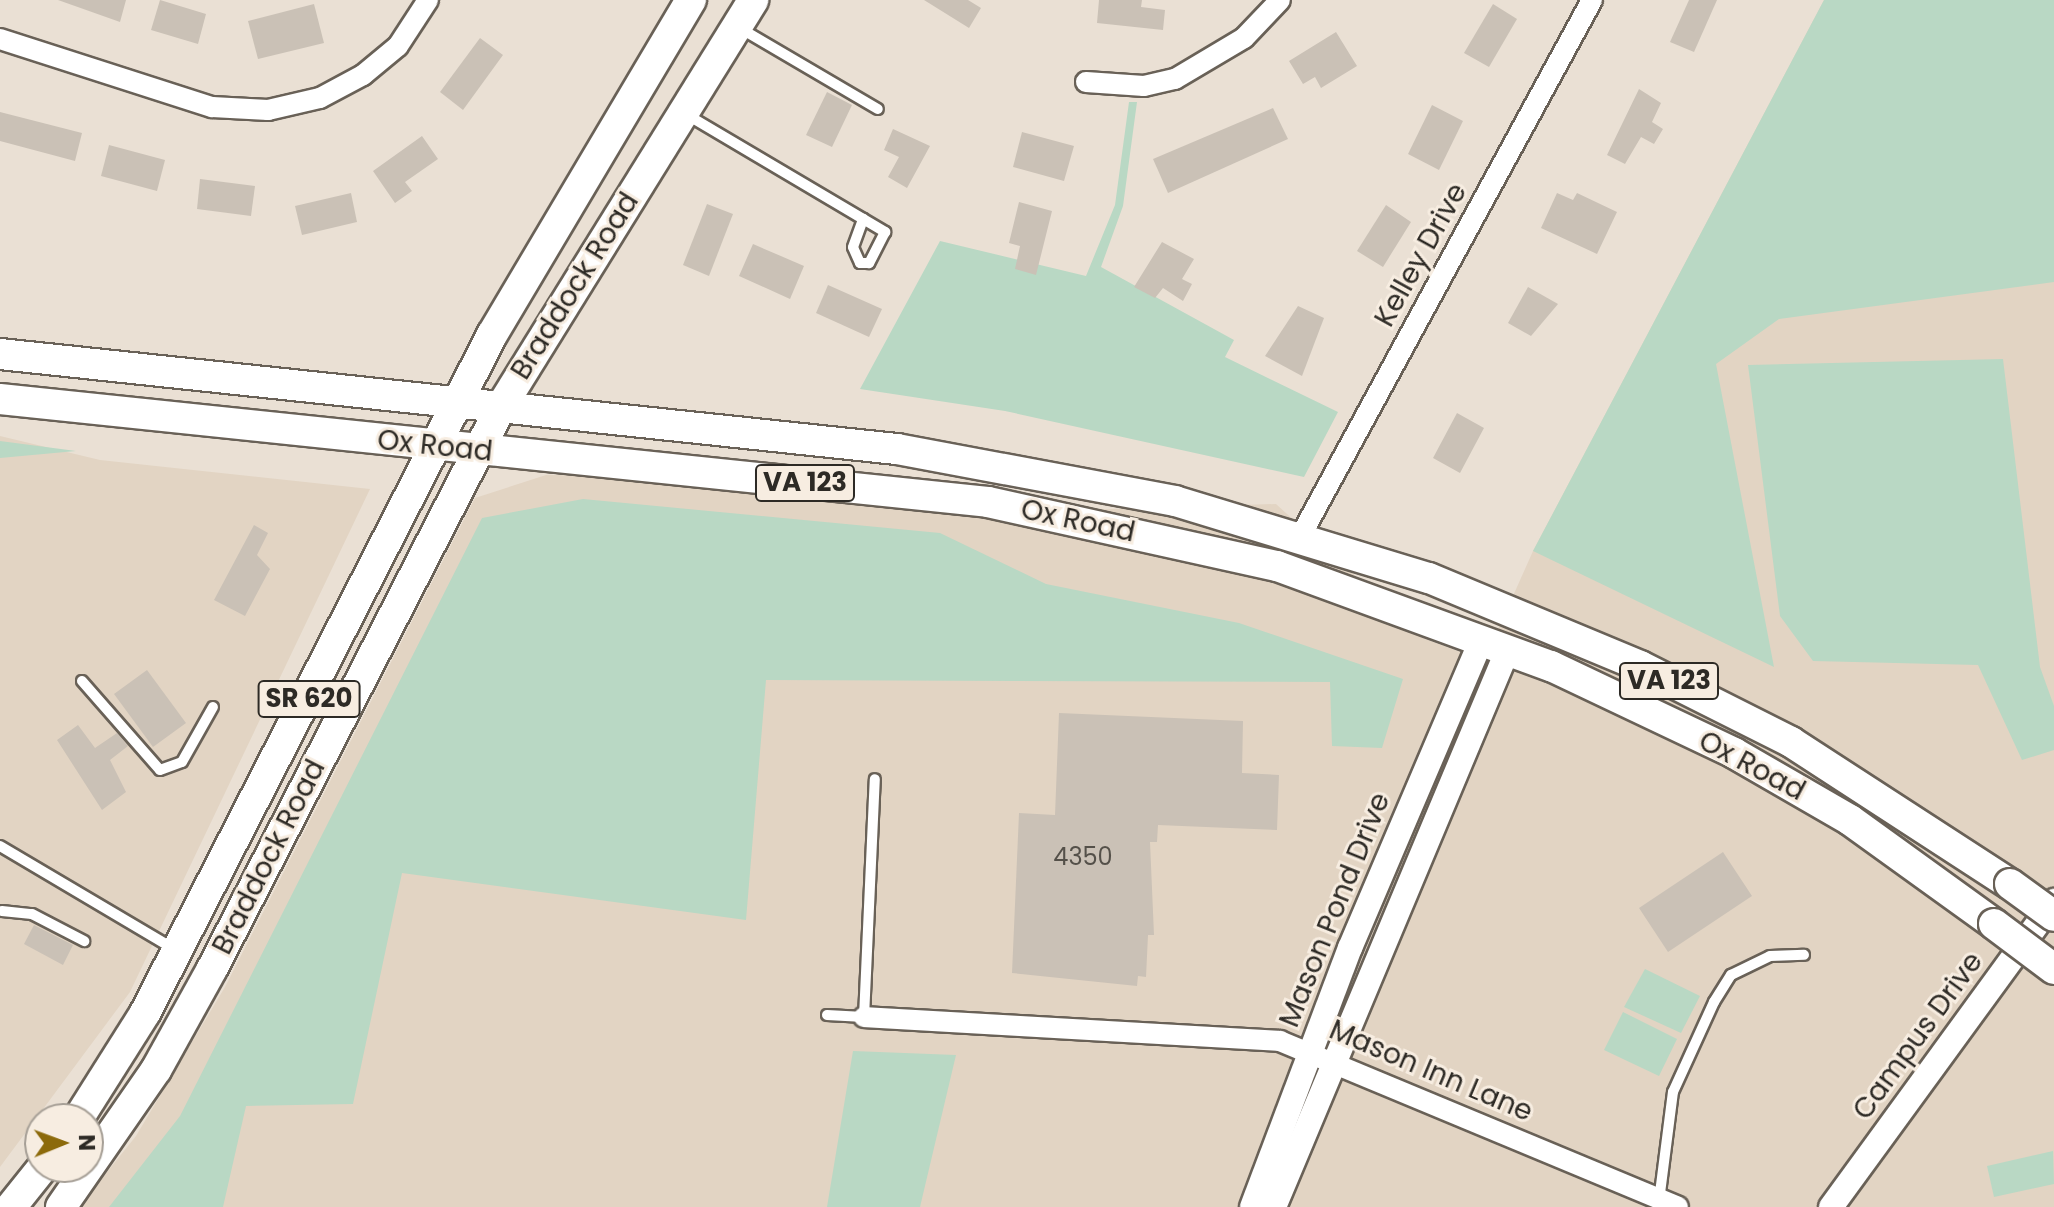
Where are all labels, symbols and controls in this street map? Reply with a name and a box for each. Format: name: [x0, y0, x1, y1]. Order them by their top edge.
street label: Kelley Drive: [1368, 177, 1474, 333]
street label: Braddock Road: [504, 186, 646, 386]
street label: Ox Road: [376, 423, 494, 469]
road number: VA 123: [753, 461, 857, 505]
street label: Ox Road: [1018, 493, 1138, 549]
road number: VA 123: [1617, 659, 1721, 703]
road number: SR 620: [257, 677, 361, 721]
street label: Ox Road: [1693, 724, 1811, 808]
street label: Braddock Road: [205, 754, 333, 960]
street label: Mason Pond Drive: [1273, 788, 1397, 1032]
house number: 4350: [1053, 843, 1113, 871]
street label: Campus Drive: [1846, 946, 1990, 1126]
street label: Mason Inn Lane: [1324, 1013, 1538, 1129]
north arrow: [24, 1103, 104, 1183]
text: N: [71, 1134, 102, 1151]

